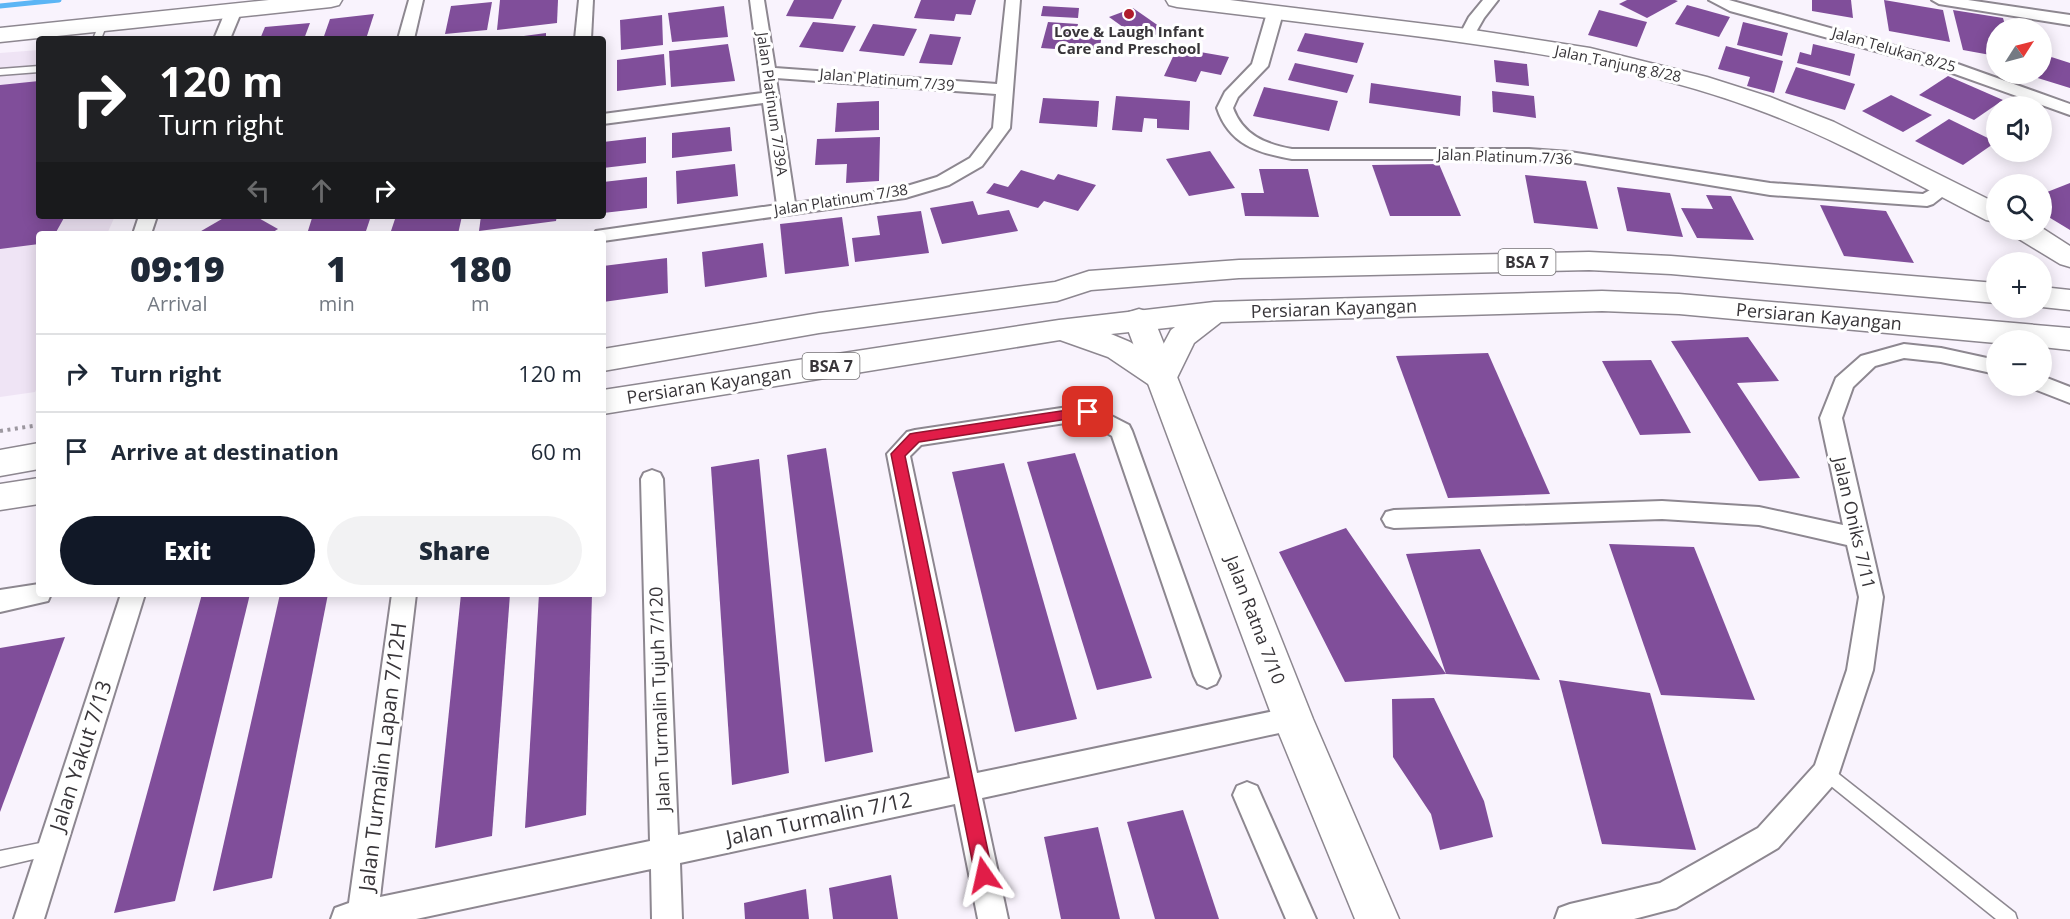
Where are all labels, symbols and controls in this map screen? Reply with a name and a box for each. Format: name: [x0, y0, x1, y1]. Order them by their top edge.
marker: Love & Laugh Infant Care and Preschool: [1122, 7, 1136, 21]
north arrow: [1986, 18, 2052, 84]
map controls: [1986, 18, 2052, 396]
place label: Love & Laugh Infant Care and Preschool: [1054, 21, 1204, 58]
street label: Jalan Telukan 8/25: [1828, 21, 1958, 76]
street label: Jalan Platinum 7/39A: [753, 29, 793, 177]
street label: Jalan Tanjung 8/28: [1551, 39, 1683, 86]
text: 120 m: [159, 52, 283, 109]
icon: right: [60, 60, 138, 138]
street label: Jalan Platinum 7/39: [817, 63, 955, 95]
button: sound: [1986, 96, 2052, 162]
text: Turn right: [159, 106, 284, 143]
street label: Jalan Platinum 7/36: [1435, 144, 1573, 168]
icon: left: [242, 174, 275, 207]
icon: ahead: [305, 174, 338, 207]
icon: right: [368, 174, 401, 207]
button: search: [1986, 174, 2052, 240]
street label: Jalan Platinum 7/38: [770, 179, 909, 220]
text: 09:19: [130, 244, 225, 293]
text: 1: [326, 244, 347, 293]
text: 180: [449, 244, 512, 293]
road number: BSA 7: [1498, 249, 1556, 275]
button: +: [1986, 252, 2052, 318]
text: Arrival: [147, 290, 208, 317]
text: min: [319, 290, 355, 317]
text: m: [471, 290, 490, 317]
street label: Persiaran Kayangan: [1250, 293, 1418, 323]
street label: Persiaran Kayangan: [1735, 297, 1903, 335]
button: −: [1986, 330, 2052, 396]
road number: BSA 7: [802, 353, 860, 379]
icon: right: [60, 357, 93, 390]
text: Turn right: [111, 358, 222, 388]
text: 120 m: [518, 358, 582, 388]
street label: Persiaran Kayangan: [625, 359, 793, 409]
pin: [1062, 386, 1113, 437]
icon: arrive: [1071, 395, 1104, 428]
icon: arrive: [60, 435, 93, 468]
text: Arrive at destination: [111, 436, 339, 466]
text: 60 m: [531, 436, 582, 466]
street label: Jalan Oniks 7/11: [1828, 452, 1882, 591]
button: Exit: [60, 516, 315, 585]
button: Share: [327, 516, 582, 585]
street label: Jalan Ratna 7/10: [1220, 550, 1291, 687]
street label: Jalan Turmalin Tujuh 7/120: [643, 586, 675, 814]
street label: Jalan Turmalin Lapan 7/12H: [351, 621, 412, 895]
street label: Jalan Yakut 7/13: [42, 677, 118, 836]
street label: Jalan Turmalin 7/12: [721, 785, 914, 852]
position arrow: [952, 843, 1016, 907]

